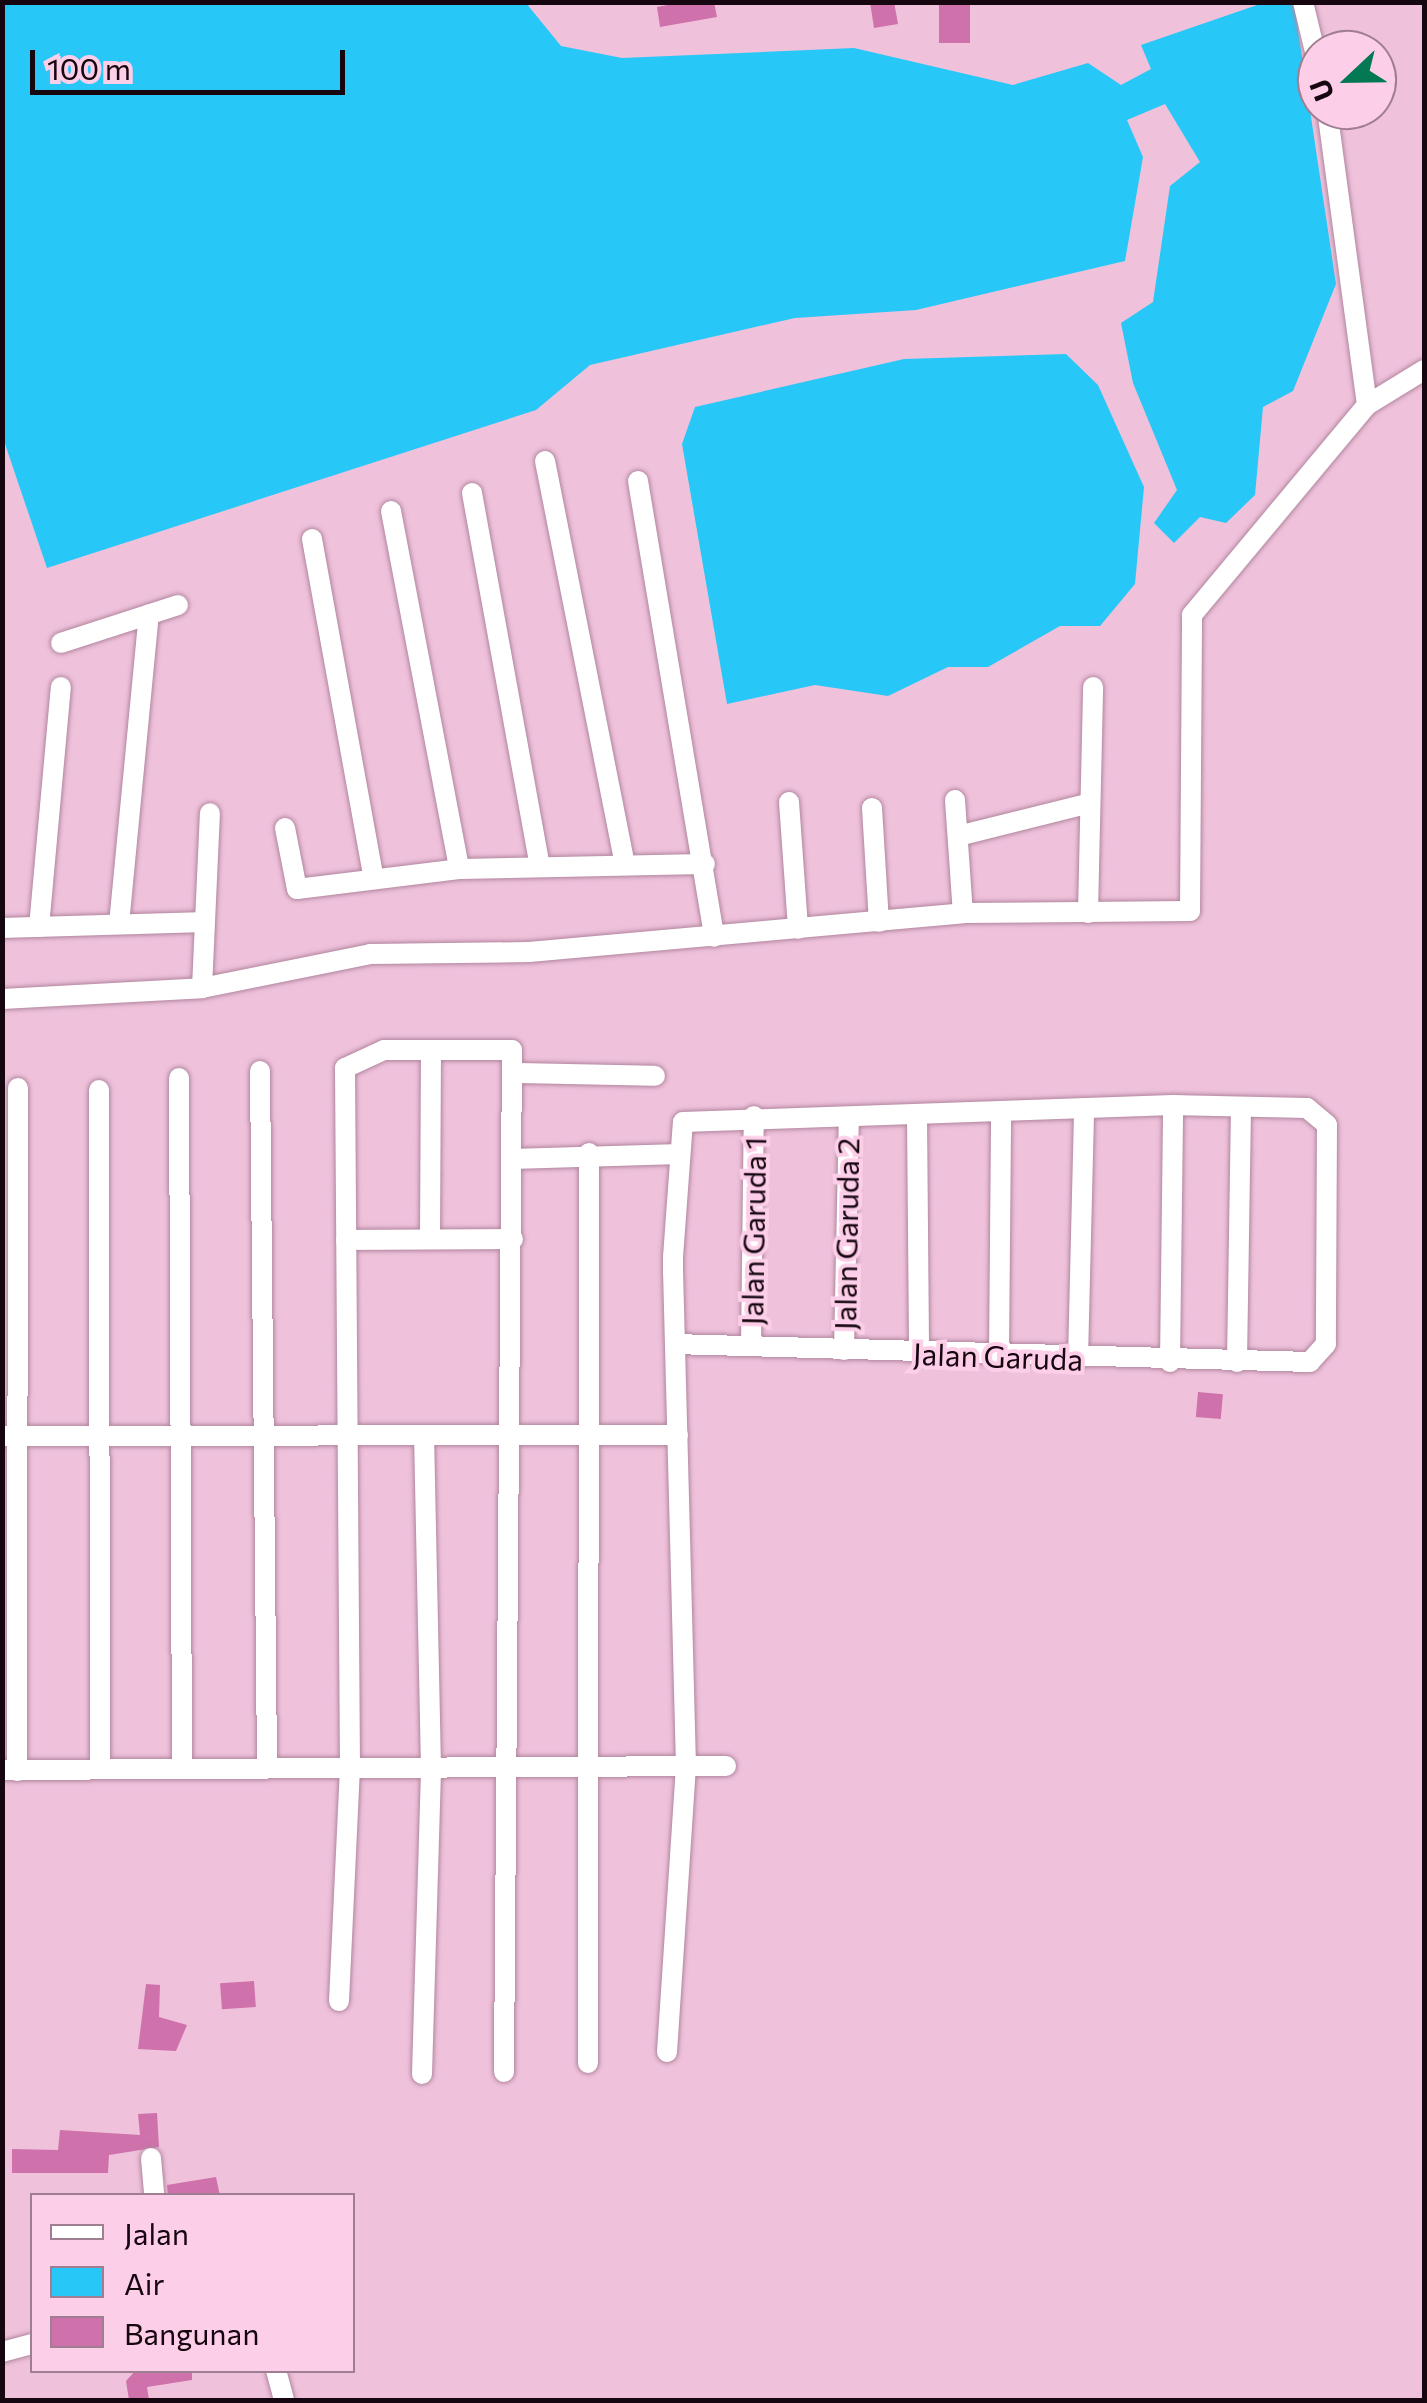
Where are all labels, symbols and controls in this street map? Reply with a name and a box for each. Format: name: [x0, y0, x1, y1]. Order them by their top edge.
scale bar: [35, 30, 350, 92]
north arrow: [1297, 30, 1397, 130]
text: 100 m: [47, 49, 131, 86]
text: U: [1301, 75, 1341, 106]
street label: Jalan Garuda 1: [733, 1136, 773, 1326]
street label: Jalan Garuda 2: [826, 1137, 866, 1331]
street label: Jalan Garuda: [912, 1335, 1084, 1377]
legend: [30, 2193, 355, 2373]
text: Jalan: [124, 2214, 189, 2251]
text: Air: [124, 2264, 164, 2301]
text: Bangunan: [124, 2314, 259, 2351]

